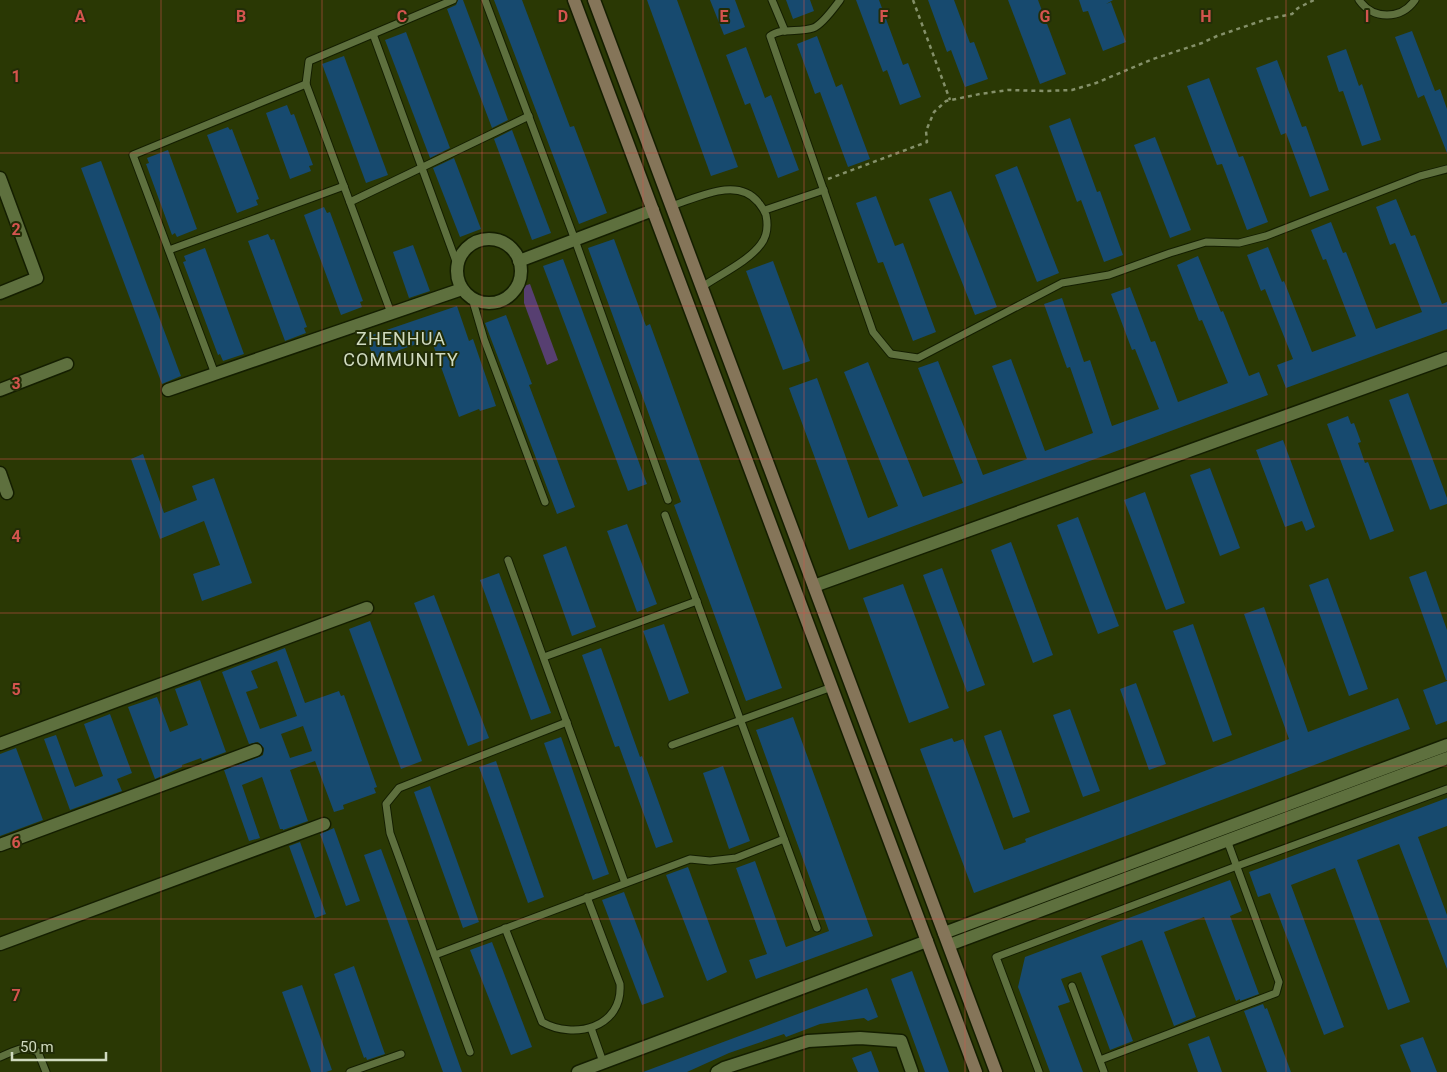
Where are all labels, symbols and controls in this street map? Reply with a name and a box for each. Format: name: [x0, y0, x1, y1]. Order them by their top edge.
text: A: [75, 7, 86, 26]
text: B: [236, 7, 246, 26]
text: C: [397, 7, 407, 26]
text: D: [558, 7, 568, 26]
text: E: [720, 7, 729, 26]
text: F: [880, 7, 889, 26]
text: G: [1040, 7, 1051, 26]
text: H: [1200, 7, 1212, 26]
text: I: [1365, 7, 1369, 26]
text: 1: [11, 67, 21, 86]
text: 2: [11, 220, 21, 239]
district label: ZHENHUA COMMUNITY: [343, 328, 459, 370]
text: 3: [11, 374, 21, 393]
text: 4: [11, 527, 21, 546]
text: 5: [11, 680, 21, 699]
text: 6: [11, 833, 21, 852]
text: 7: [11, 986, 21, 1005]
scale bar: [12, 1030, 106, 1062]
text: 50 m: [20, 1038, 54, 1056]

